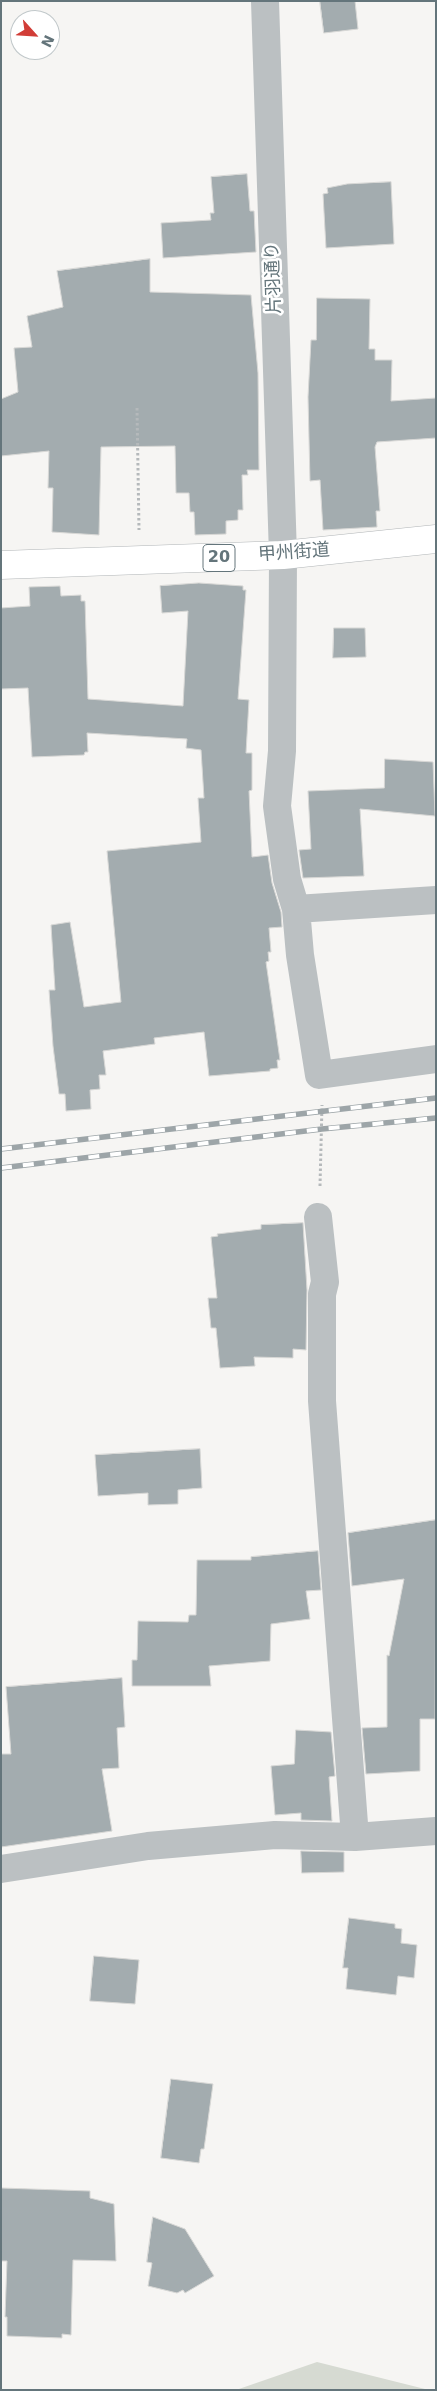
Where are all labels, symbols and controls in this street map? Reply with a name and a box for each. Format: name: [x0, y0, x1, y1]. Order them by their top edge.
north arrow: [10, 10, 60, 60]
text: N: [38, 32, 57, 50]
street label: 片羽通り: [262, 242, 286, 314]
street label: 甲州街道: [257, 540, 331, 566]
road number: 20: [203, 544, 235, 572]

